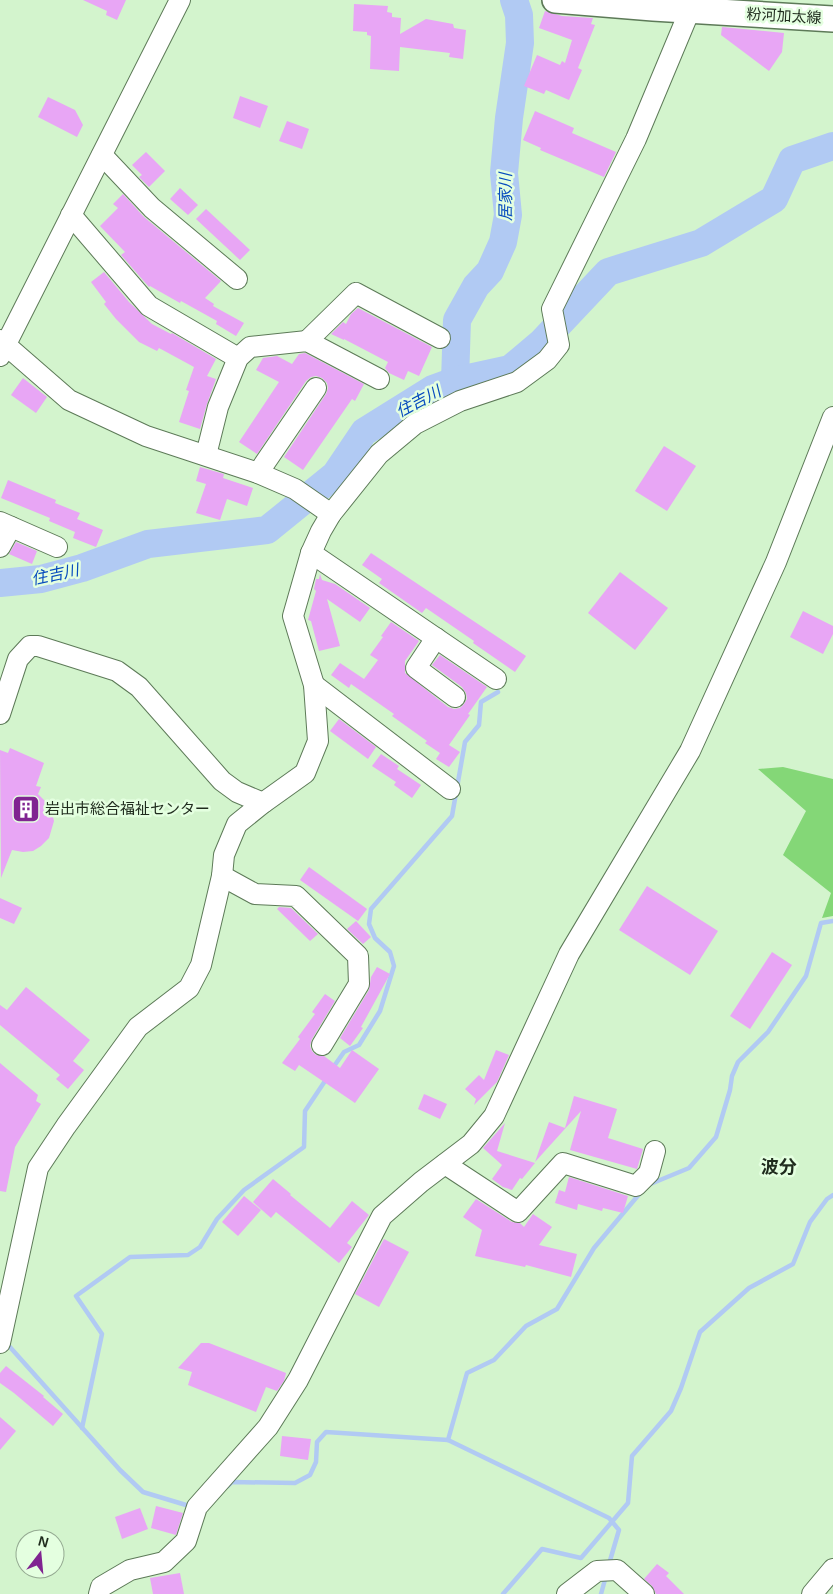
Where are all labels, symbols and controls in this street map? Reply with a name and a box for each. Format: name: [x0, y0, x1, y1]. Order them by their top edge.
street label: 粉河加太線: [746, 5, 822, 26]
water label: 居家川: [497, 171, 514, 221]
water label: 住吉川: [393, 382, 445, 420]
water label: 住吉川: [30, 561, 82, 588]
building icon: 岩出市総合福祉センター: [11, 794, 41, 824]
place label: 岩出市総合福祉センター: [45, 800, 210, 817]
district label: 波分: [761, 1157, 797, 1177]
north arrow: [15, 1529, 65, 1579]
text: N: [37, 1532, 51, 1551]

